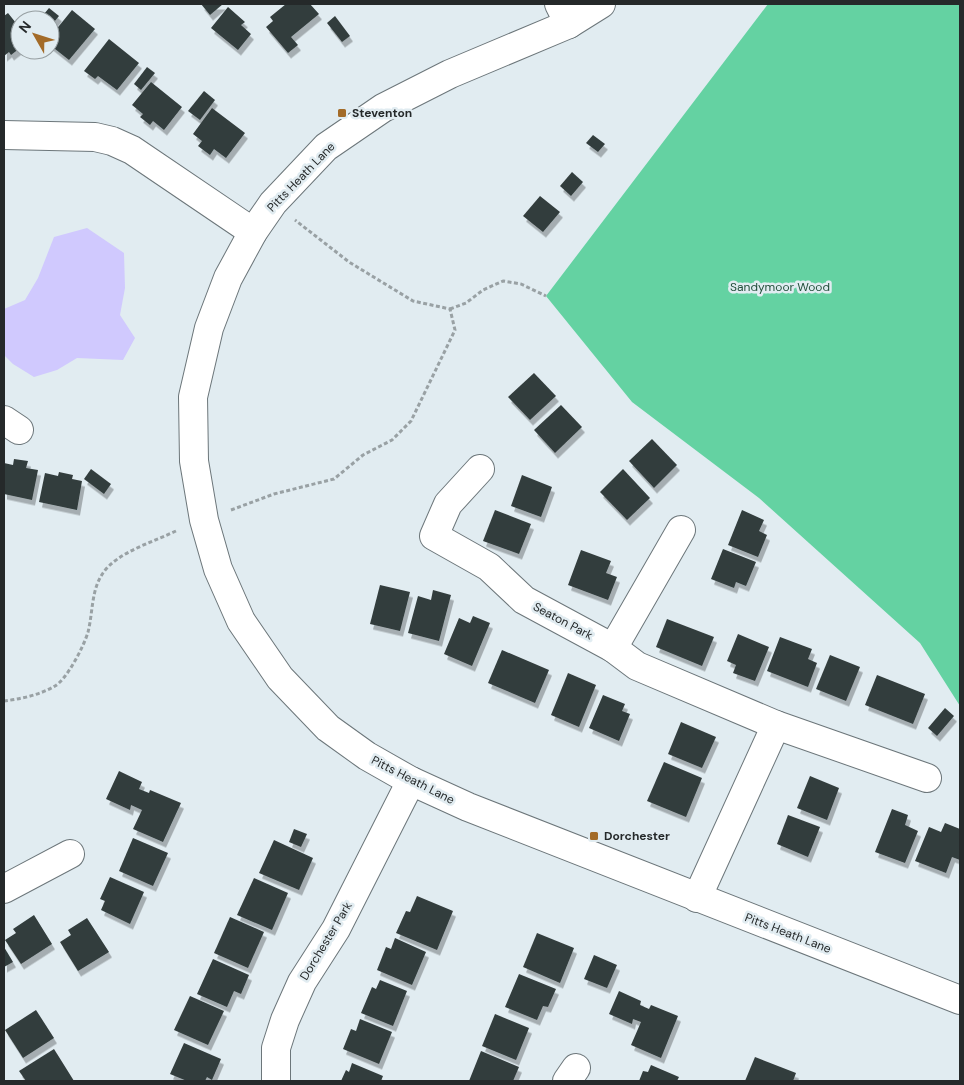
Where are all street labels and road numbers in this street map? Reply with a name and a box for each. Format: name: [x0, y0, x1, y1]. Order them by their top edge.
street label: Pitts Heath Lane: [264, 139, 339, 215]
street label: Seaton Park: [530, 599, 596, 643]
street label: Pitts Heath Lane: [369, 752, 457, 808]
street label: Dorchester Park: [296, 899, 356, 983]
street label: Pitts Heath Lane: [743, 909, 834, 957]

